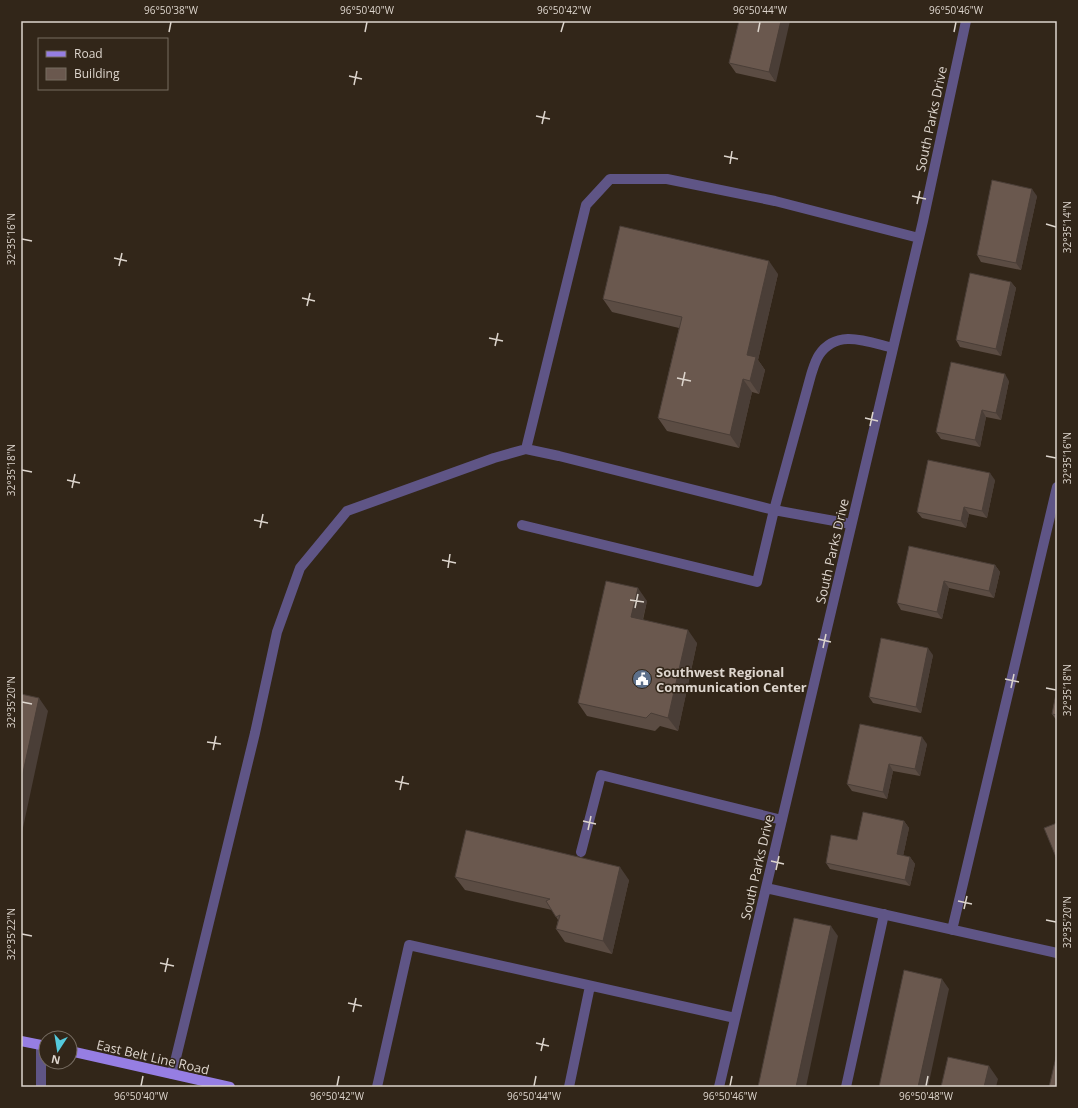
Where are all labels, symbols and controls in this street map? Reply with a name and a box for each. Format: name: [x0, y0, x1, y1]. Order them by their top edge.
text: 96°50'38"W: [144, 3, 199, 17]
text: 96°50'40"W: [340, 3, 395, 17]
text: 96°50'42"W: [537, 3, 592, 17]
text: 96°50'44"W: [733, 3, 788, 17]
text: 96°50'46"W: [929, 3, 984, 17]
legend: [38, 38, 168, 90]
text: Road: [74, 45, 103, 62]
text: Building: [74, 65, 120, 82]
street label: South Parks Drive: [911, 65, 951, 173]
text: 32°35'14"N: [1060, 201, 1074, 253]
text: 32°35'16"N: [4, 213, 18, 265]
text: 32°35'16"N: [1060, 432, 1074, 484]
text: 32°35'18"N: [4, 444, 18, 496]
street label: South Parks Drive: [811, 497, 853, 605]
place label: Southwest Regional Communication Center: [656, 663, 807, 696]
text: 32°35'18"N: [1060, 664, 1074, 716]
public building icon: Southwest Regional Communication Center: [631, 668, 653, 690]
text: 32°35'20"N: [4, 676, 18, 728]
street label: South Parks Drive: [736, 813, 778, 921]
text: 32°35'20"N: [1060, 896, 1074, 948]
text: 32°35'22"N: [4, 908, 18, 960]
north arrow: [38, 1030, 78, 1070]
street label: East Belt Line Road: [95, 1035, 211, 1079]
text: N: [50, 1052, 62, 1069]
text: 96°50'40"W: [114, 1089, 169, 1103]
text: 96°50'42"W: [310, 1089, 365, 1103]
text: 96°50'44"W: [507, 1089, 562, 1103]
text: 96°50'46"W: [703, 1089, 758, 1103]
text: 96°50'48"W: [899, 1089, 954, 1103]

